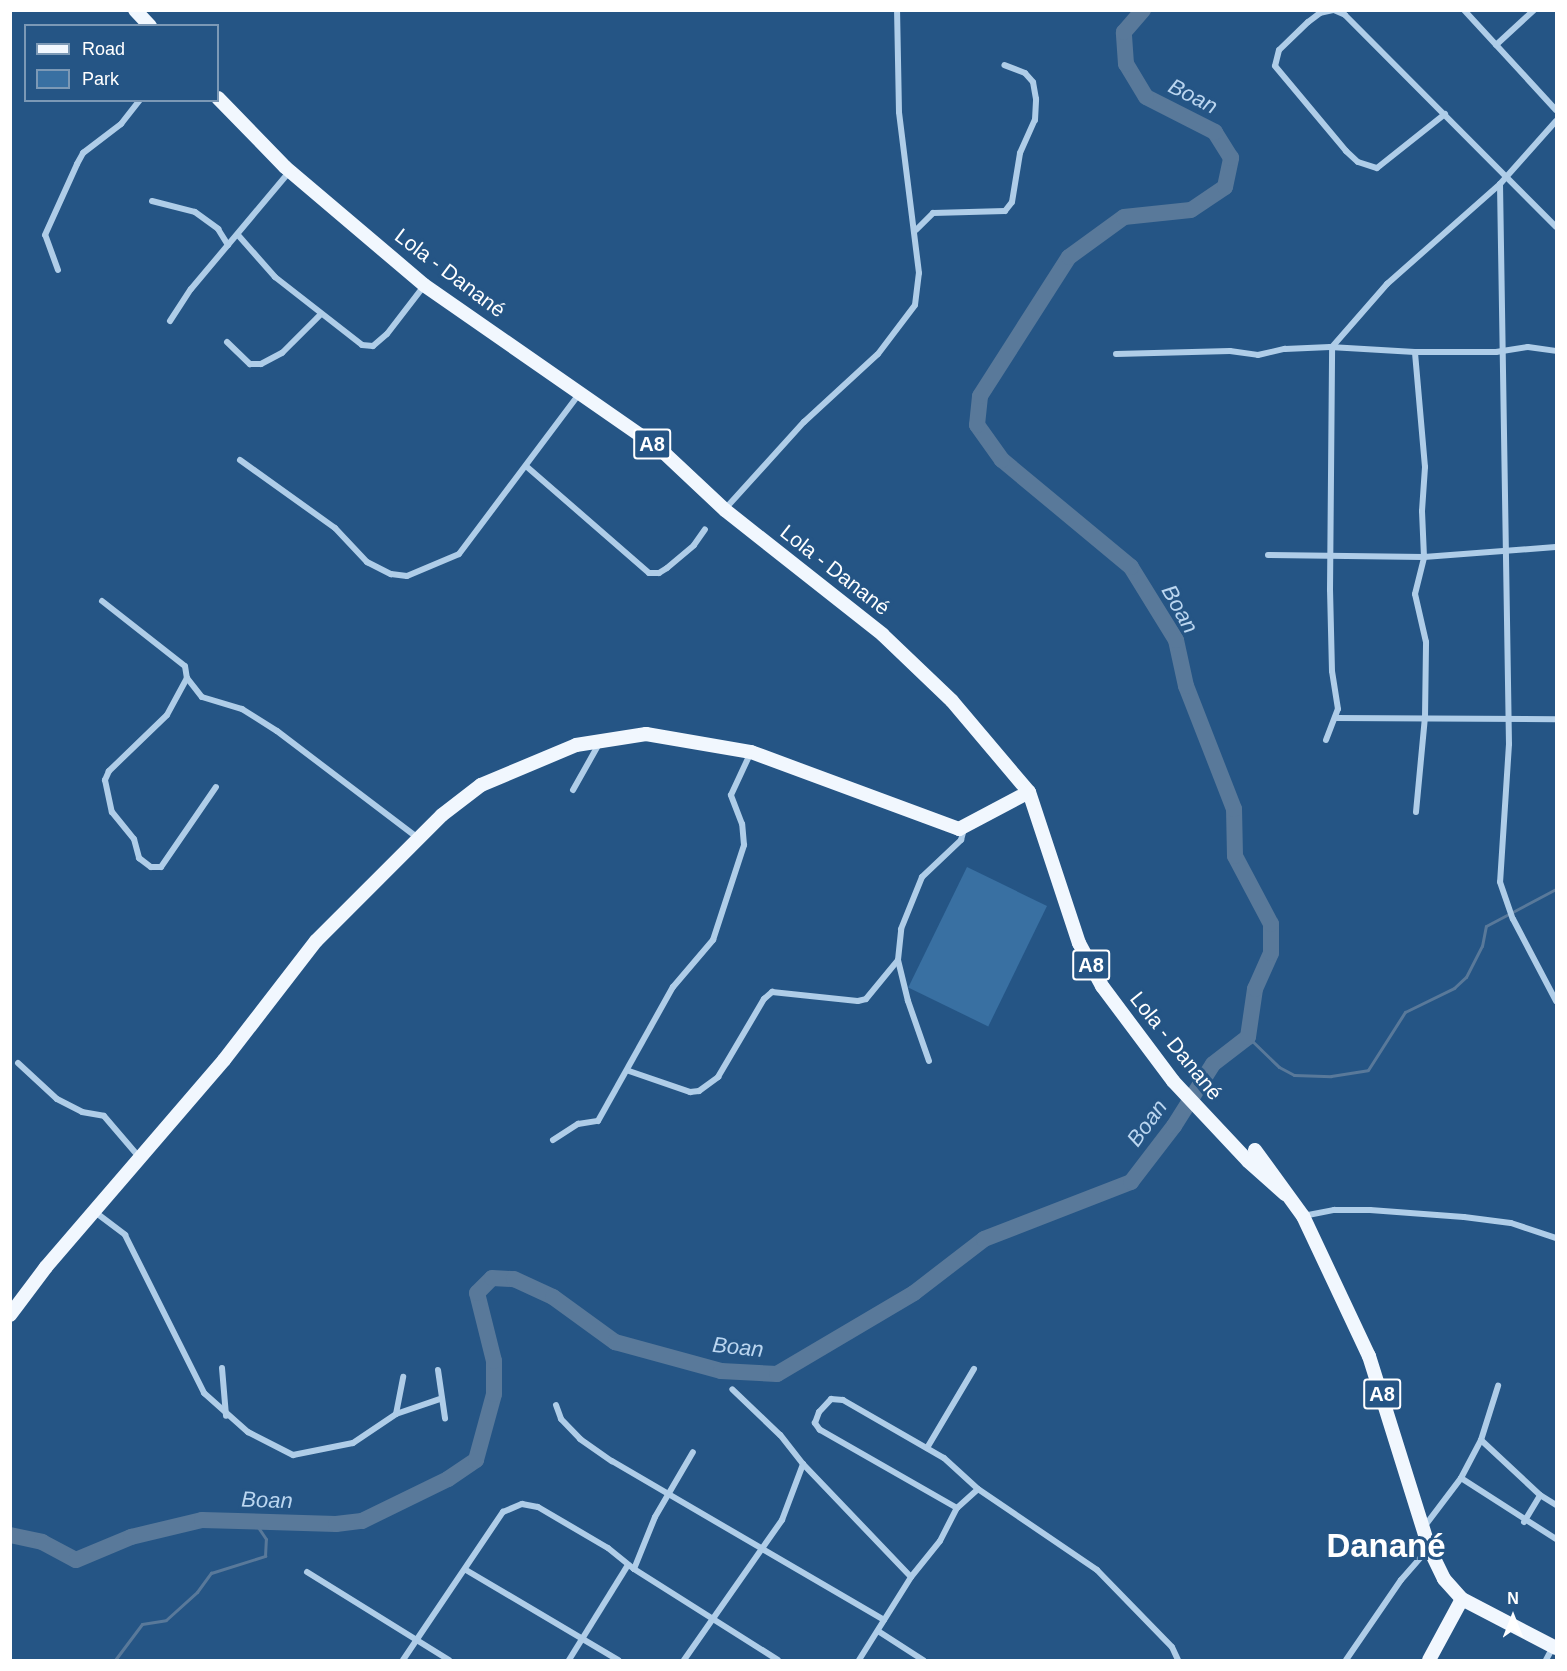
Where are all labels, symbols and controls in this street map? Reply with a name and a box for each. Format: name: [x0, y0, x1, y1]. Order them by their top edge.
legend: [24, 24, 219, 102]
text: Road: [82, 39, 125, 59]
text: Park: [82, 69, 119, 89]
water label: Boan: [1164, 73, 1222, 119]
street label: Lola - Danané: [390, 223, 510, 323]
road number: A8: [632, 427, 672, 461]
street label: Lola - Danané: [775, 519, 895, 621]
water label: Boan: [1156, 580, 1204, 638]
road number: A8: [1072, 948, 1110, 982]
street label: Lola - Danané: [1125, 987, 1227, 1105]
water label: Boan: [1121, 1094, 1173, 1152]
water label: Boan: [711, 1331, 765, 1363]
road number: A8: [1362, 1377, 1402, 1411]
water label: Boan: [241, 1486, 293, 1514]
district label: Danané: [1326, 1526, 1446, 1566]
north arrow: [1483, 1587, 1543, 1647]
text: N: [1507, 1590, 1519, 1607]

